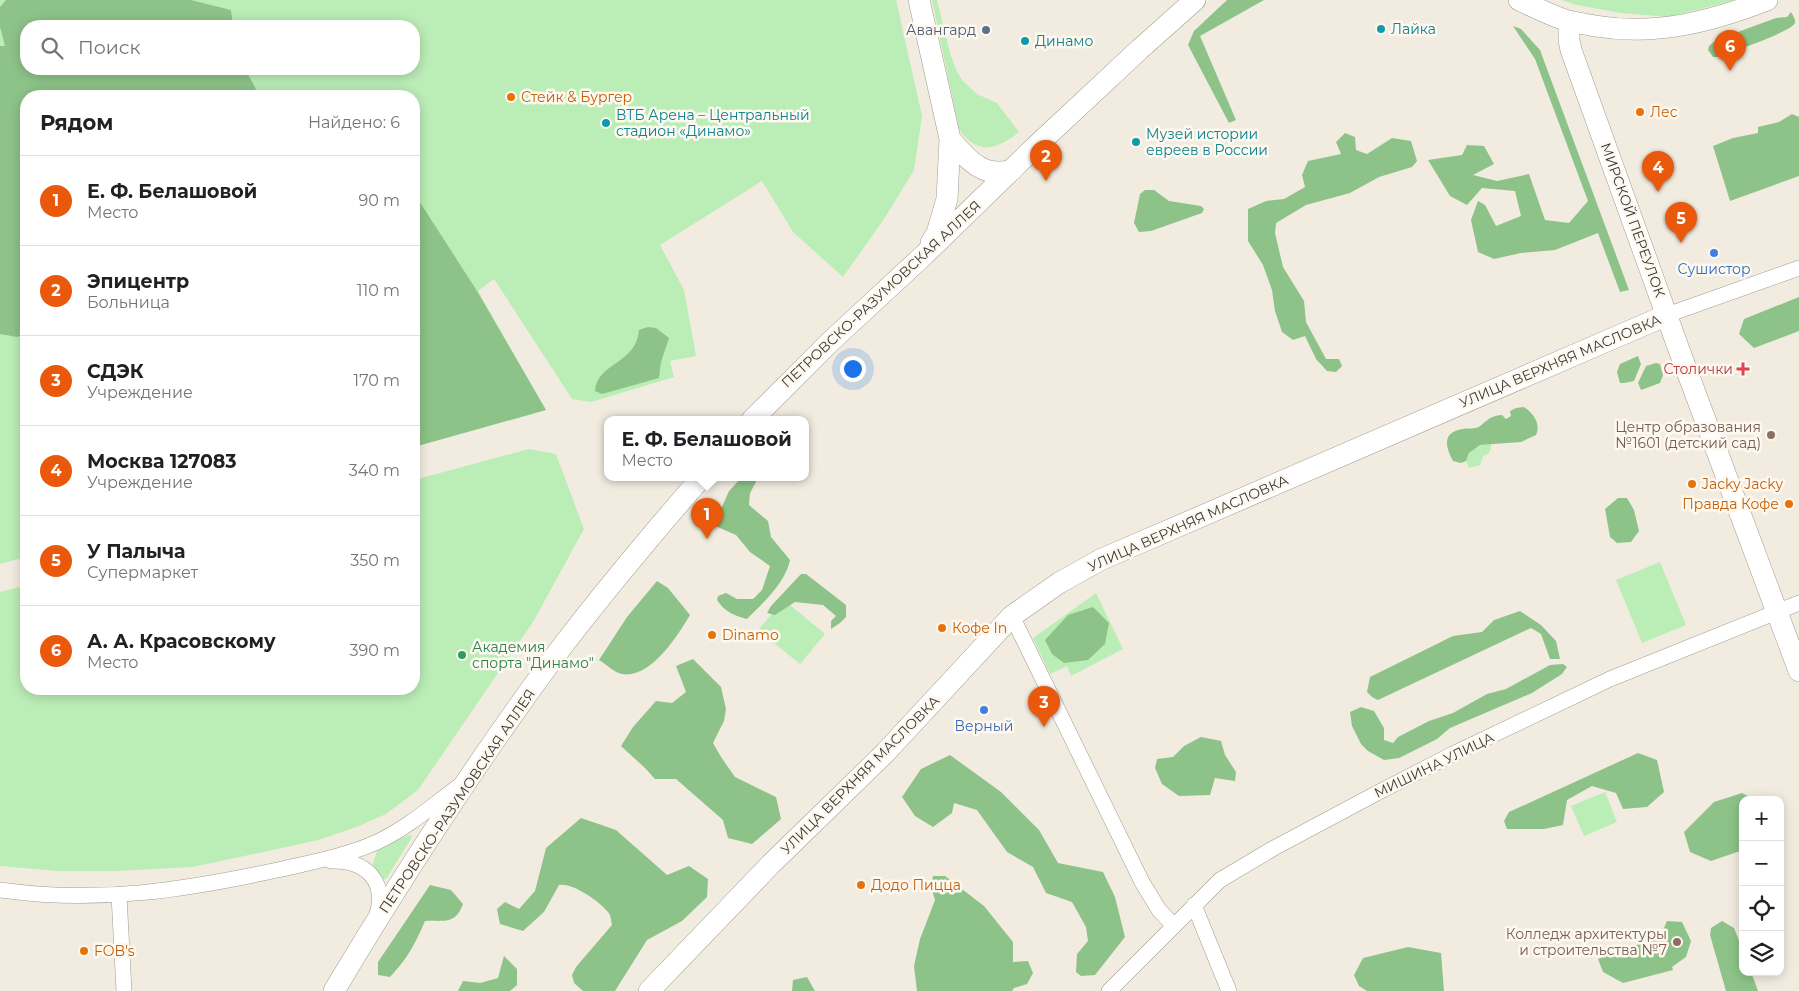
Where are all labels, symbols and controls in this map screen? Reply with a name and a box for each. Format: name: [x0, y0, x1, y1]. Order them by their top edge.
search box: [20, 20, 420, 75]
place label: Лайка: [1391, 20, 1436, 38]
place label: Авангард: [906, 21, 976, 39]
marker: Лайка: [1375, 23, 1387, 35]
marker: Авангард: [980, 24, 992, 36]
pin: 6: [1714, 30, 1746, 71]
place label: Динамо: [1035, 32, 1093, 50]
icon: search: [38, 34, 66, 62]
marker: Динамо: [1019, 35, 1031, 47]
text: Поиск: [78, 36, 141, 59]
place label: Стейк & Бургер: [521, 88, 632, 106]
marker: Стейк & Бургер: [505, 91, 517, 103]
place label: Лес: [1650, 103, 1678, 121]
place label: ВТБ Арена – Центральный стадион «Динамо»: [616, 106, 810, 140]
marker: Лес: [1634, 106, 1646, 118]
text: Рядом: [40, 110, 113, 135]
text: Найдено: 6: [308, 113, 400, 132]
marker: ВТБ Арена – Центральный стадион «Динамо»: [600, 117, 612, 129]
place label: Музей истории евреев в России: [1146, 125, 1268, 159]
marker: Музей истории евреев в России: [1130, 136, 1142, 148]
pin: 2: [1030, 140, 1062, 181]
street label: МИРСКОЙ ПЕРЕУЛОК: [1597, 140, 1669, 300]
pin: 4: [1642, 151, 1674, 192]
text: Е. Ф. Белашовой: [87, 180, 257, 203]
text: 1: [53, 191, 59, 210]
text: 90 m: [358, 191, 400, 210]
street label: ПЕТРОВСКО-РАЗУМОВСКАЯ АЛЛЕЯ: [777, 197, 985, 391]
pin: 5: [1665, 202, 1697, 243]
text: Место: [87, 203, 139, 222]
marker: Сушистор: [1708, 247, 1720, 259]
place label: Сушистор: [1678, 260, 1751, 278]
text: Эпицентр: [87, 270, 189, 293]
text: 2: [51, 281, 61, 300]
text: 110 m: [357, 281, 400, 300]
text: Больница: [87, 293, 170, 312]
street label: УЛИЦА ВЕРХНЯЯ МАСЛОВКА: [1457, 310, 1664, 412]
your location: [840, 356, 866, 382]
text: СДЭК: [87, 360, 144, 383]
place label: Столички: [1663, 360, 1733, 378]
marker: Столички: [1737, 363, 1749, 375]
text: 3: [51, 371, 61, 390]
text: 170 m: [353, 371, 400, 390]
text: Учреждение: [87, 383, 193, 402]
popup: [604, 416, 809, 481]
place label: Центр образования №1601 (детский сад): [1615, 418, 1761, 452]
text: Е. Ф. Белашовой: [621, 428, 792, 451]
marker: Центр образования №1601 (детский сад): [1765, 429, 1777, 441]
text: Москва 127083: [87, 450, 237, 473]
text: Место: [621, 451, 673, 470]
text: 4: [50, 461, 62, 480]
text: 340 m: [349, 461, 400, 480]
street label: УЛИЦА ВЕРХНЯЯ МАСЛОВКА: [1085, 470, 1291, 575]
text: Учреждение: [87, 473, 193, 492]
place label: Jacky Jacky: [1701, 475, 1783, 493]
marker: Jacky Jacky: [1686, 478, 1698, 490]
place label: Правда Кофе: [1682, 495, 1779, 513]
pin: 1: [691, 498, 723, 539]
marker: Правда Кофе: [1783, 498, 1795, 510]
text: У Палыча: [87, 540, 186, 563]
text: 5: [51, 551, 61, 570]
text: 350 m: [350, 551, 400, 570]
text: Супермаркет: [87, 563, 198, 582]
place label: Кофе In: [952, 619, 1007, 637]
marker: Кофе In: [936, 622, 948, 634]
place label: Dinamo: [722, 626, 779, 644]
marker: Dinamo: [706, 629, 718, 641]
text: А. А. Красовскому: [87, 630, 276, 653]
place label: Академия спорта "Динамо": [472, 638, 594, 672]
text: 6: [51, 641, 61, 660]
text: 390 m: [349, 641, 400, 660]
marker: Академия спорта "Динамо": [456, 649, 468, 661]
text: Место: [87, 653, 139, 672]
street label: ПЕТРОВСКО-РАЗУМОВСКАЯ АЛЛЕЯ: [375, 685, 539, 917]
pin: 3: [1028, 686, 1060, 727]
street label: УЛИЦА ВЕРХНЯЯ МАСЛОВКА: [777, 691, 944, 858]
marker: Верный: [978, 704, 990, 716]
place label: Верный: [955, 717, 1013, 735]
street label: МИШИНА УЛИЦА: [1371, 728, 1497, 802]
map controls: [1739, 796, 1784, 976]
button: +: [1739, 796, 1784, 841]
button: −: [1739, 841, 1784, 886]
place label: Додо Пицца: [871, 876, 961, 894]
marker: Додо Пицца: [855, 879, 867, 891]
button: locate: [1739, 886, 1784, 931]
place label: Колледж архитектуры и строительства №7: [1506, 925, 1667, 959]
button: layers: [1739, 931, 1784, 976]
marker: Колледж архитектуры и строительства №7: [1671, 936, 1683, 948]
place label: FOB's: [94, 942, 135, 960]
marker: FOB's: [78, 945, 90, 957]

